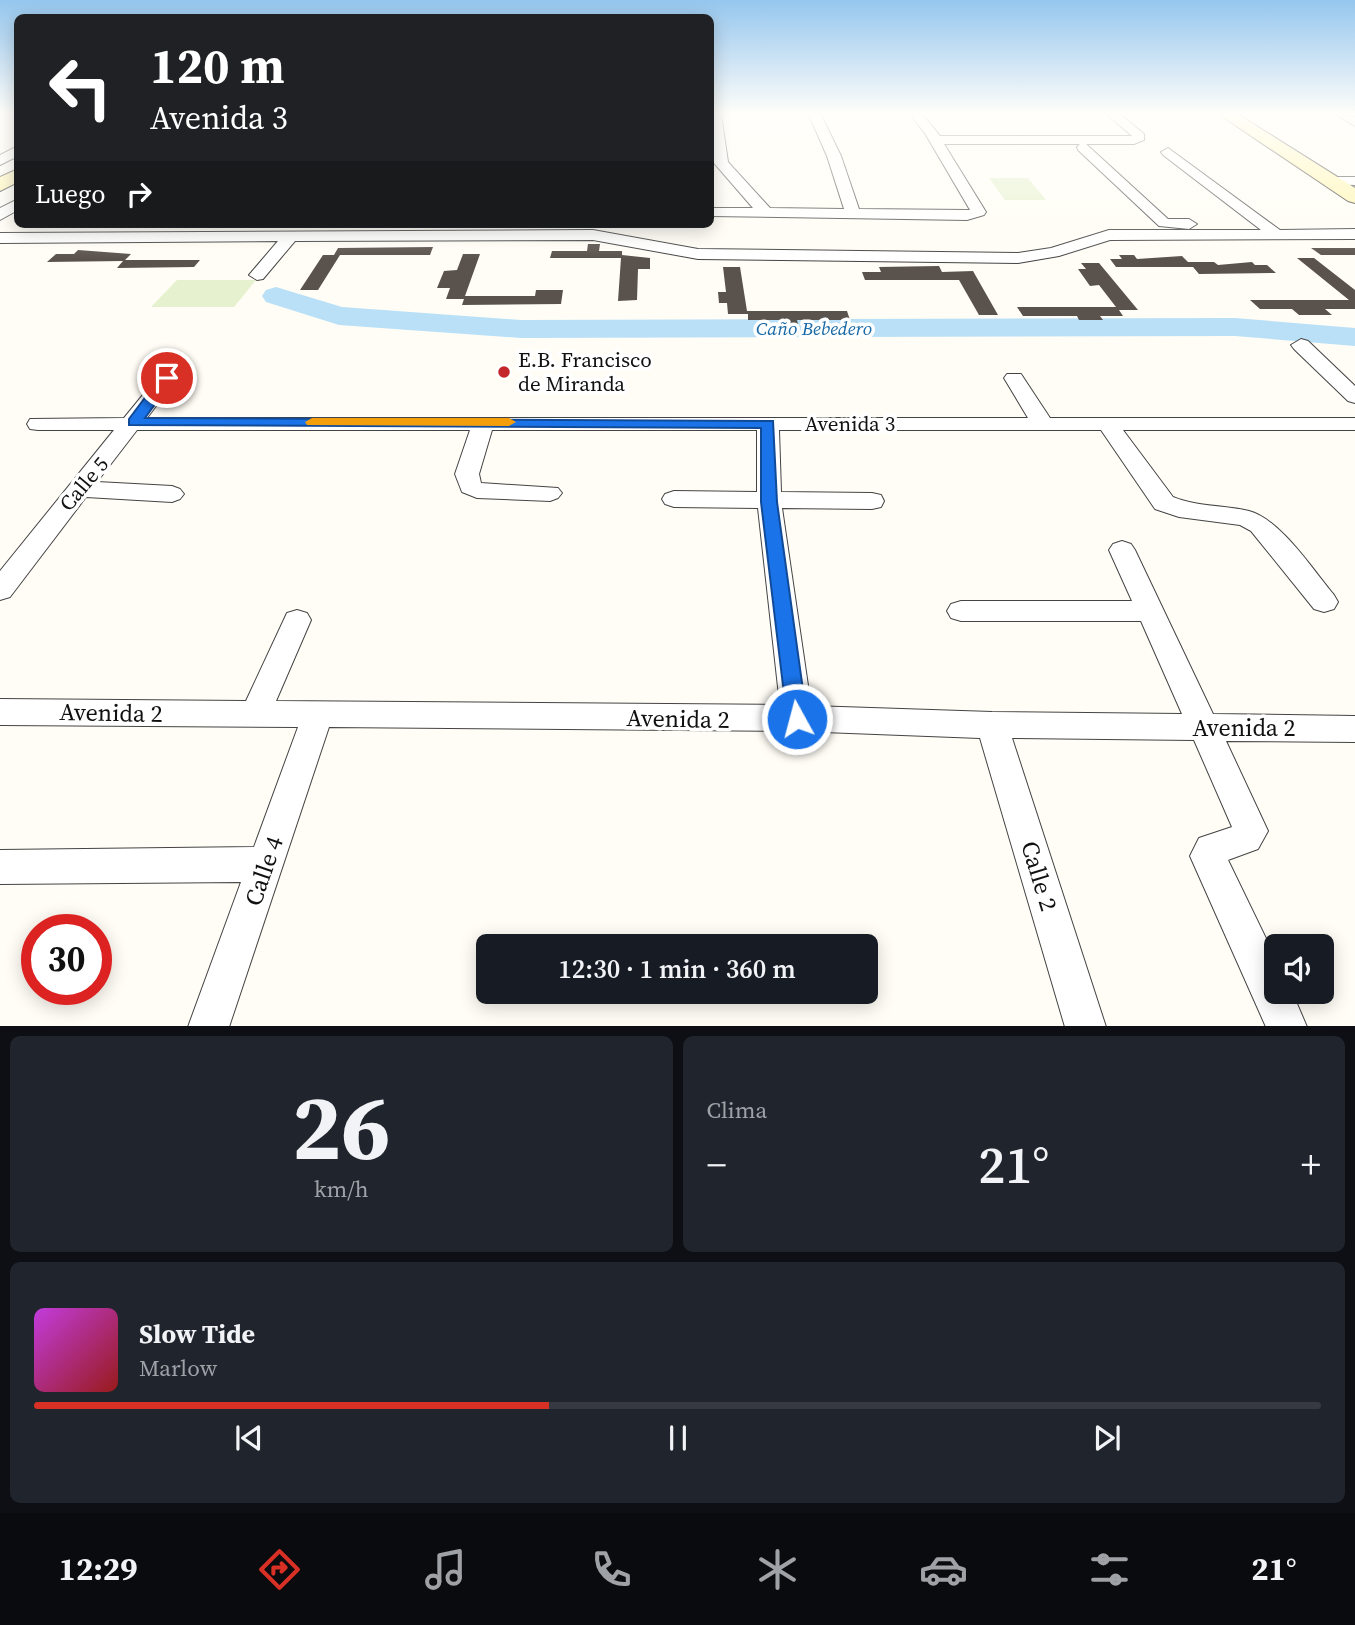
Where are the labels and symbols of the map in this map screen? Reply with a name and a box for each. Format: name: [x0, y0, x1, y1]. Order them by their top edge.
water label: Caño Bebedero: [756, 315, 872, 341]
place label: E.B. Francisco de Miranda: [518, 345, 652, 398]
pin: [137, 348, 197, 408]
marker: E.B. Francisco de Miranda: [496, 364, 512, 380]
street label: Avenida 3: [805, 409, 895, 438]
street label: Calle 5: [52, 450, 115, 517]
position arrow: [760, 682, 834, 756]
street label: Avenida 2: [59, 695, 163, 730]
street label: Avenida 2: [626, 701, 730, 736]
street label: Avenida 2: [1192, 711, 1296, 744]
street label: Calle 4: [236, 832, 291, 910]
street label: Calle 2: [1013, 837, 1066, 915]
speed limit sign: 30: [21, 914, 112, 1005]

